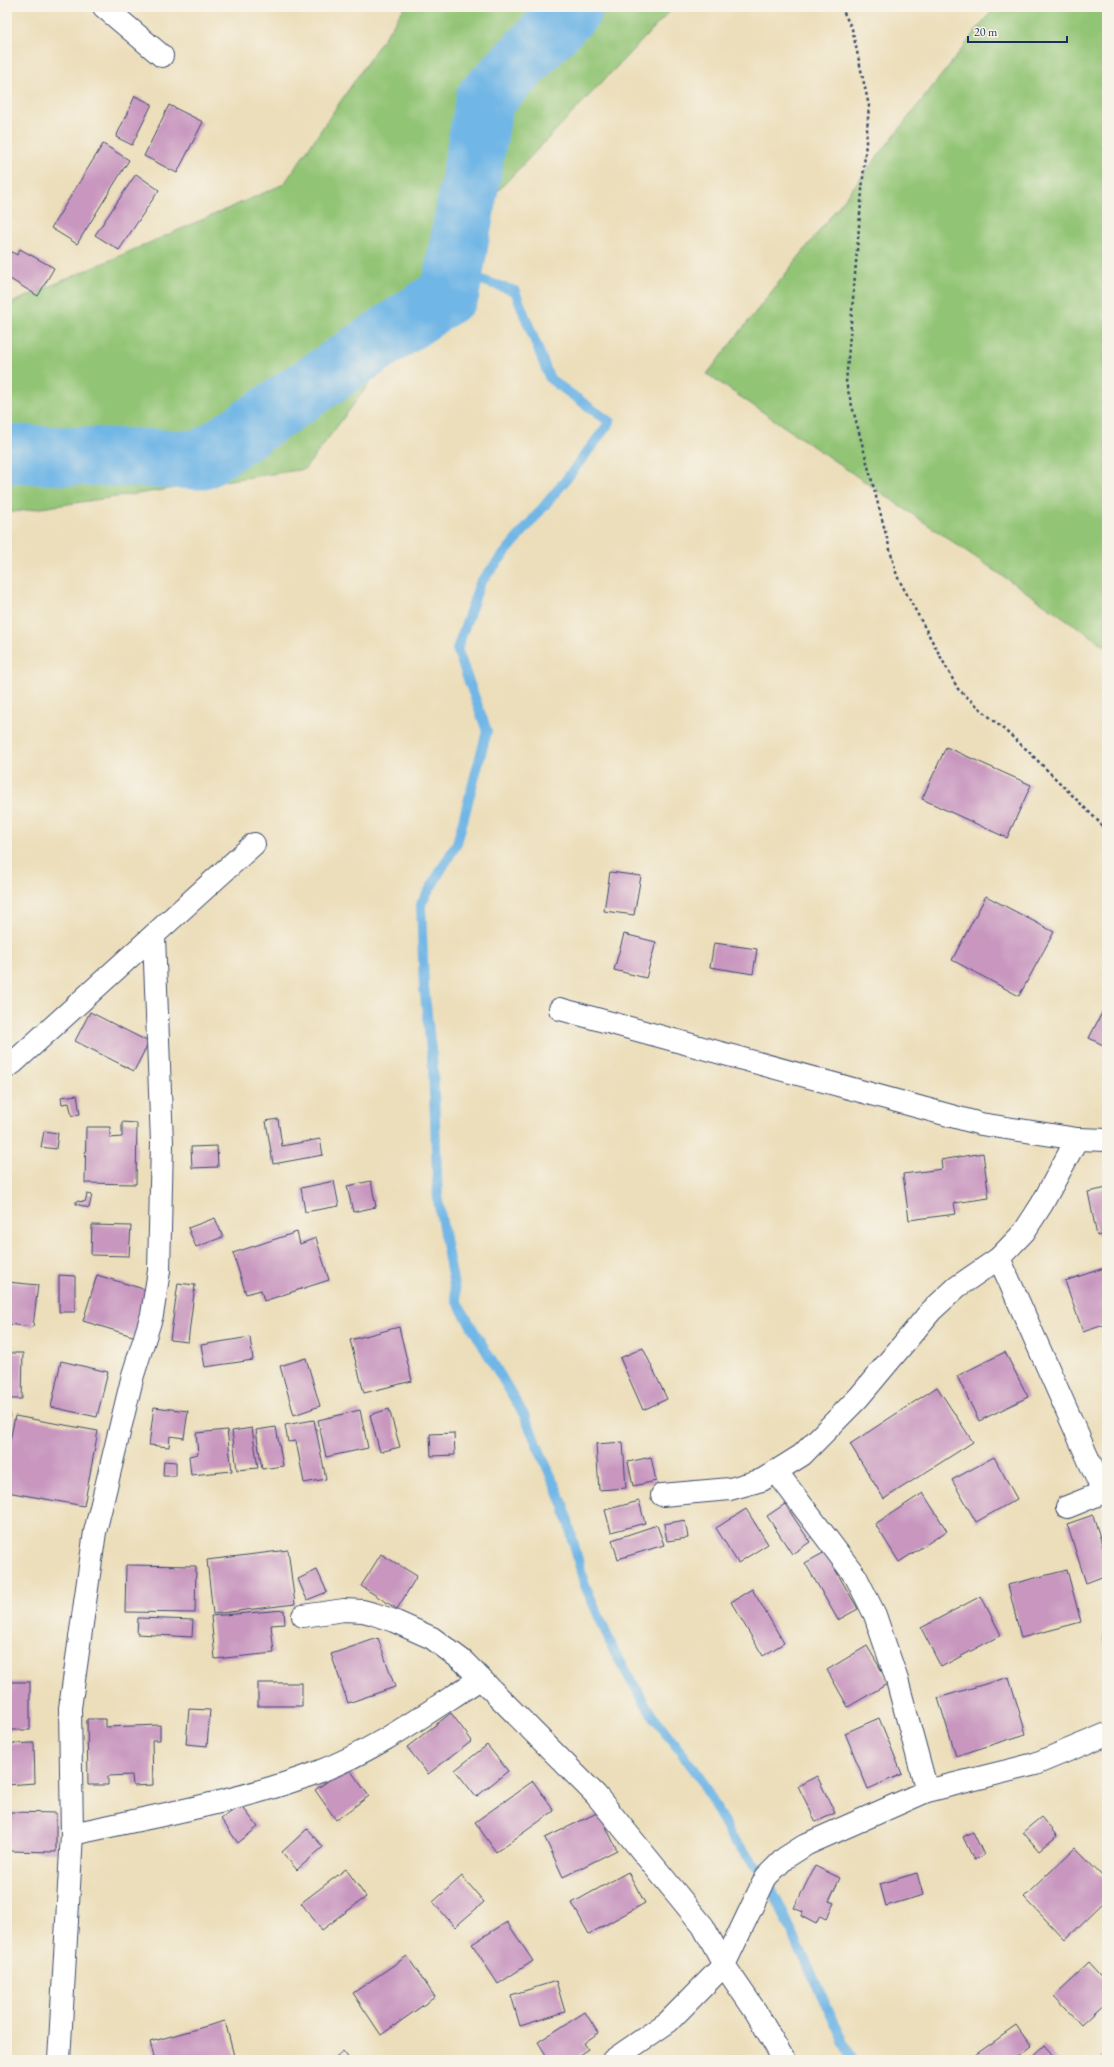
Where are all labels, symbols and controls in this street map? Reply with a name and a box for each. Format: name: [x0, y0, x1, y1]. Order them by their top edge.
scale bar: [968, 18, 1067, 44]
text: 20 m: [974, 24, 998, 40]

